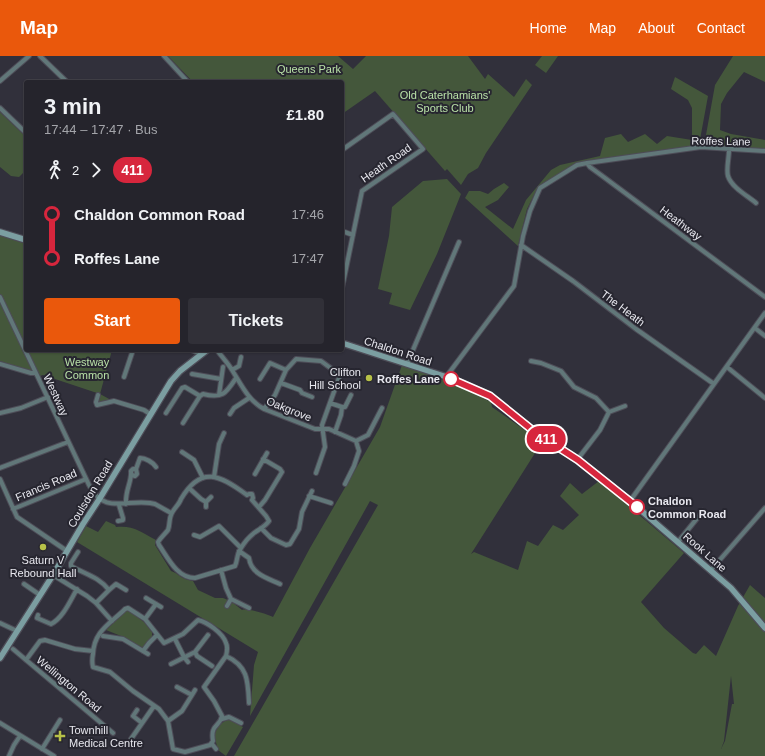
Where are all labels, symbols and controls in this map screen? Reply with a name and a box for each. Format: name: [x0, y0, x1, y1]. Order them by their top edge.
text: Map: [20, 17, 58, 38]
text: Home: [530, 20, 567, 36]
text: Map: [589, 20, 616, 36]
text: About: [638, 20, 675, 36]
text: Contact: [697, 20, 745, 36]
park label: Queens Park: [277, 63, 342, 75]
park label: Old Caterhamians' Sports Club: [400, 89, 490, 114]
text: 3 min: [44, 94, 101, 119]
text: £1.80: [286, 106, 324, 123]
text: 17:44 – 17:47 · Bus: [44, 122, 157, 137]
street label: Roffes Lane: [691, 134, 751, 148]
street label: Heath Road: [359, 141, 413, 185]
icon: walk: [44, 159, 66, 181]
icon: forward: [85, 159, 107, 181]
text: 411: [121, 162, 144, 178]
text: 2: [72, 163, 79, 178]
street label: Heathway: [658, 203, 705, 243]
text: Chaldon Common Road: [74, 206, 245, 223]
text: 17:46: [291, 207, 324, 222]
text: Roffes Lane: [74, 250, 160, 267]
text: 17:47: [291, 251, 324, 266]
street label: The Heath: [599, 288, 647, 328]
button: Start: [44, 298, 180, 344]
button: Tickets: [188, 298, 324, 344]
street label: Chaldon Road: [363, 334, 433, 368]
park label: Westway Common: [65, 356, 110, 381]
place label: Clifton Hill School: [309, 366, 361, 391]
marker: Roffes Lane: [443, 371, 459, 387]
street label: Westway: [41, 372, 71, 418]
marker: Clifton Hill School: [364, 373, 374, 383]
place label: Roffes Lane: [377, 373, 440, 385]
street label: Oakgrove: [265, 395, 313, 423]
line badge: 411: [523, 426, 569, 452]
text: 411: [535, 431, 557, 447]
street label: Coulsdon Road: [65, 458, 115, 530]
street label: Francis Road: [14, 467, 78, 503]
place label: Chaldon Common Road: [648, 495, 726, 520]
marker: Chaldon Common Road: [629, 499, 645, 515]
street label: Rook Lane: [681, 530, 729, 574]
marker: Saturn V Rebound Hall: [38, 542, 48, 552]
place label: Saturn V Rebound Hall: [10, 554, 76, 579]
street label: Wellington Road: [34, 654, 104, 714]
place label: Townhill Medical Centre: [69, 724, 143, 749]
marker: Townhill Medical Centre: [54, 730, 66, 742]

